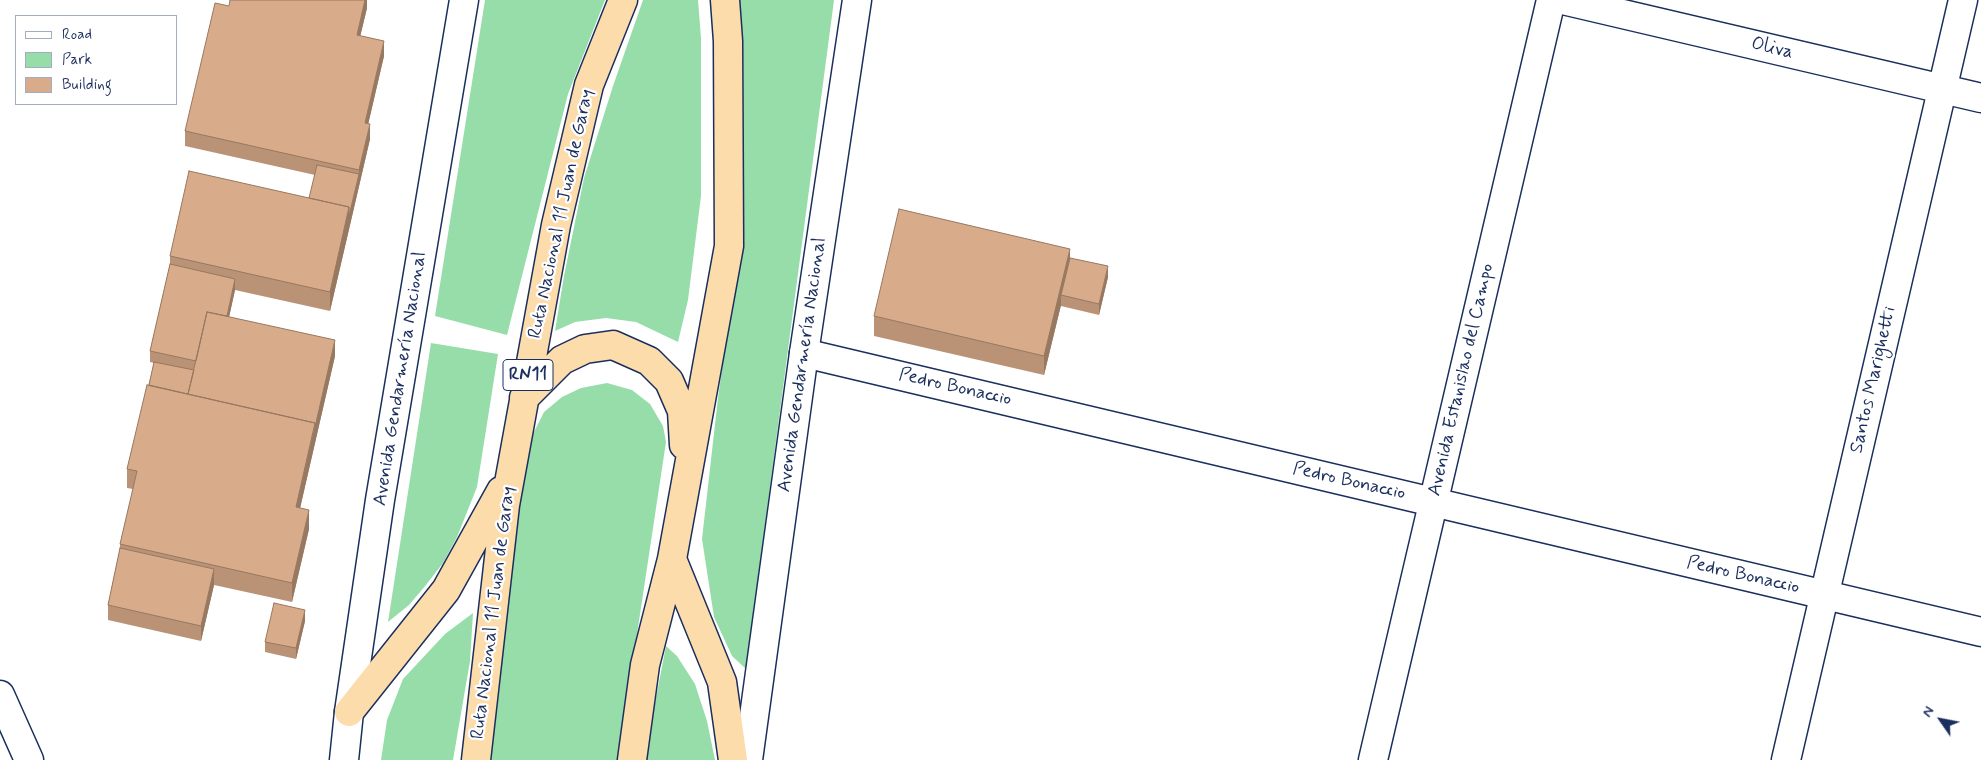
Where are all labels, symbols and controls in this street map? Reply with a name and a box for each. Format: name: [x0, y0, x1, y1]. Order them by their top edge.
legend: [15, 15, 178, 105]
text: Road: [62, 25, 92, 45]
street label: Oliva: [1749, 33, 1795, 65]
text: Park: [62, 50, 92, 70]
text: Building: [62, 75, 112, 95]
street label: Ruta Nacional 11 Juan de Garay: [524, 87, 600, 341]
street label: Avenida Gendarmería Nacional: [774, 236, 832, 494]
street label: Avenida Gendarmería Nacional: [370, 250, 432, 508]
street label: Avenida Estanislao del Campo: [1424, 262, 1500, 498]
street label: Santos Marighetti: [1846, 304, 1902, 456]
road number: RN11: [503, 360, 553, 390]
street label: Pedro Bonaccio: [896, 364, 1014, 412]
street label: Pedro Bonaccio: [1290, 458, 1408, 506]
street label: Ruta Nacional 11 Juan de Garay: [467, 485, 521, 741]
street label: Pedro Bonaccio: [1684, 552, 1802, 600]
north arrow: [1916, 695, 1966, 745]
text: N: [1918, 703, 1939, 721]

